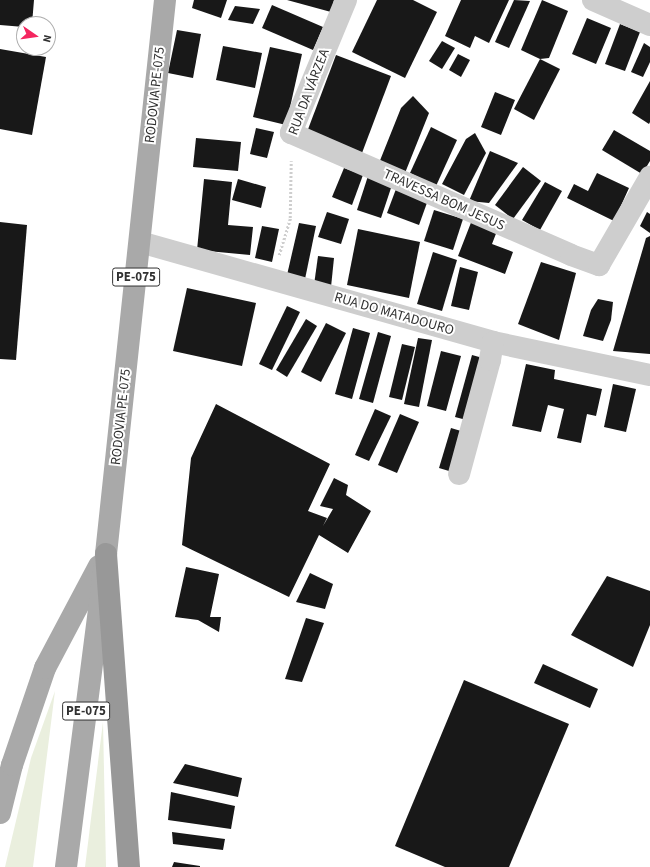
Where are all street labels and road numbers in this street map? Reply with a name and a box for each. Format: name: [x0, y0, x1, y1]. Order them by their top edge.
street label: RODOVIA PE-075: [142, 46, 168, 144]
street label: RUA DA VÁRZEA: [285, 46, 333, 138]
street label: TRAVESSA BOM JESUS: [381, 166, 507, 234]
road number: PE-075: [112, 266, 160, 288]
street label: RUA DO MATADOURO: [332, 289, 456, 339]
street label: RODOVIA PE-075: [108, 368, 134, 466]
road number: PE-075: [62, 700, 110, 722]

